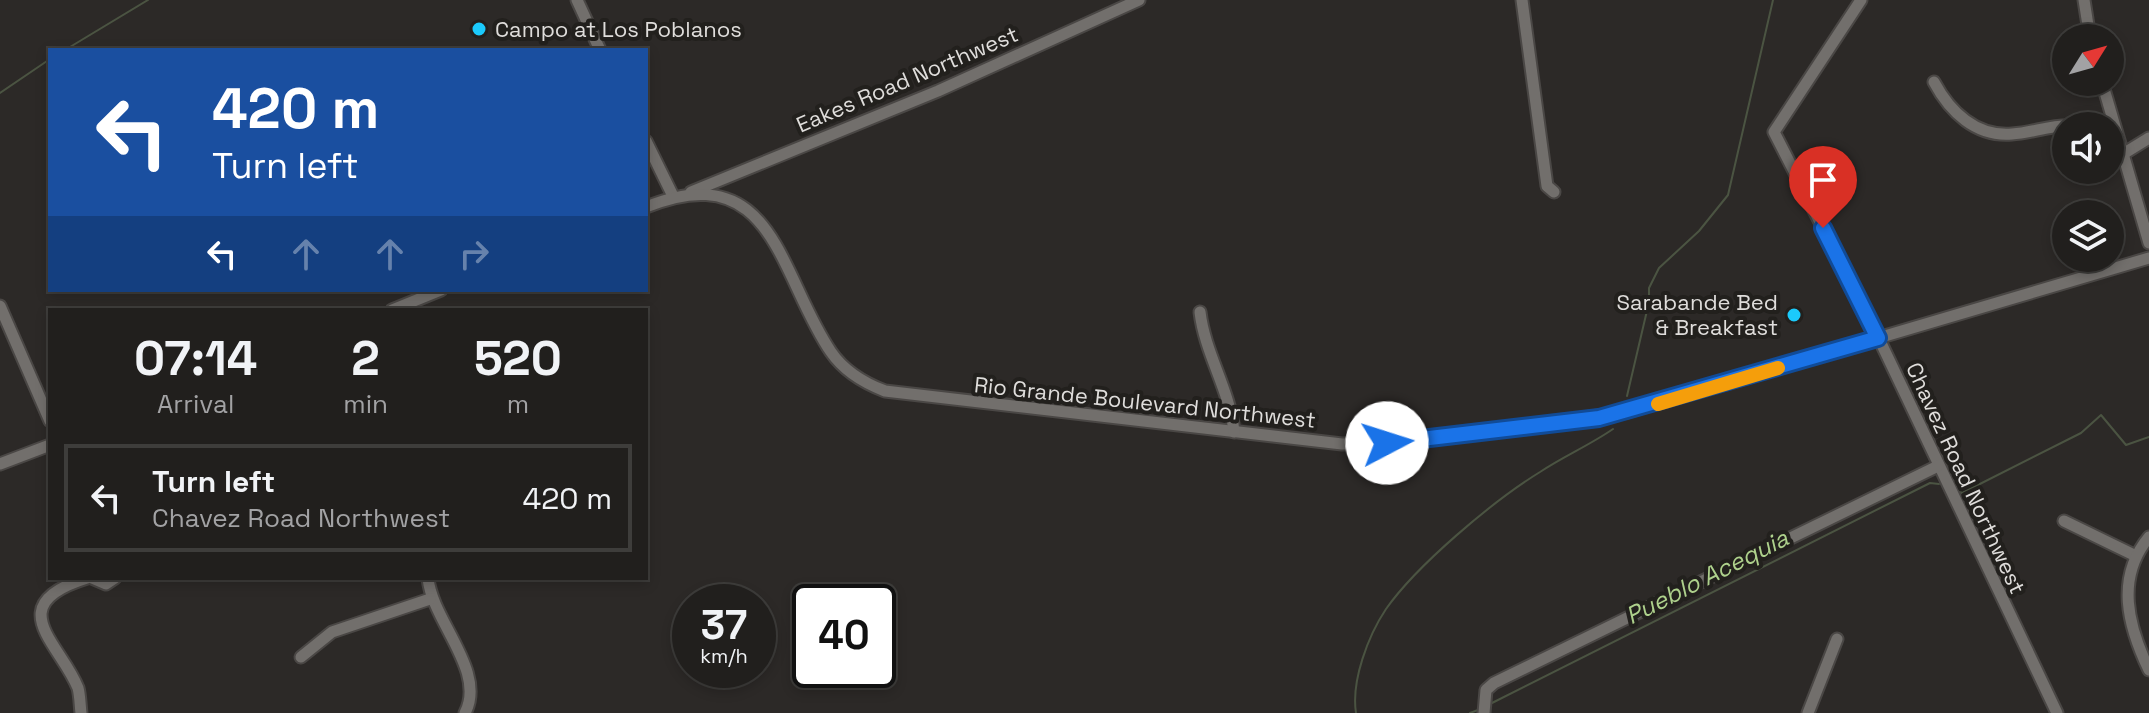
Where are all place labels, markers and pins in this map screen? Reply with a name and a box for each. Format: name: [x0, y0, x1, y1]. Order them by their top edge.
place label: Campo at Los Poblanos: [495, 15, 742, 43]
marker: Campo at Los Poblanos: [470, 20, 488, 38]
pin: [1789, 146, 1857, 228]
place label: Sarabande Bed & Breakfast: [1616, 288, 1778, 341]
marker: Sarabande Bed & Breakfast: [1785, 306, 1803, 324]

